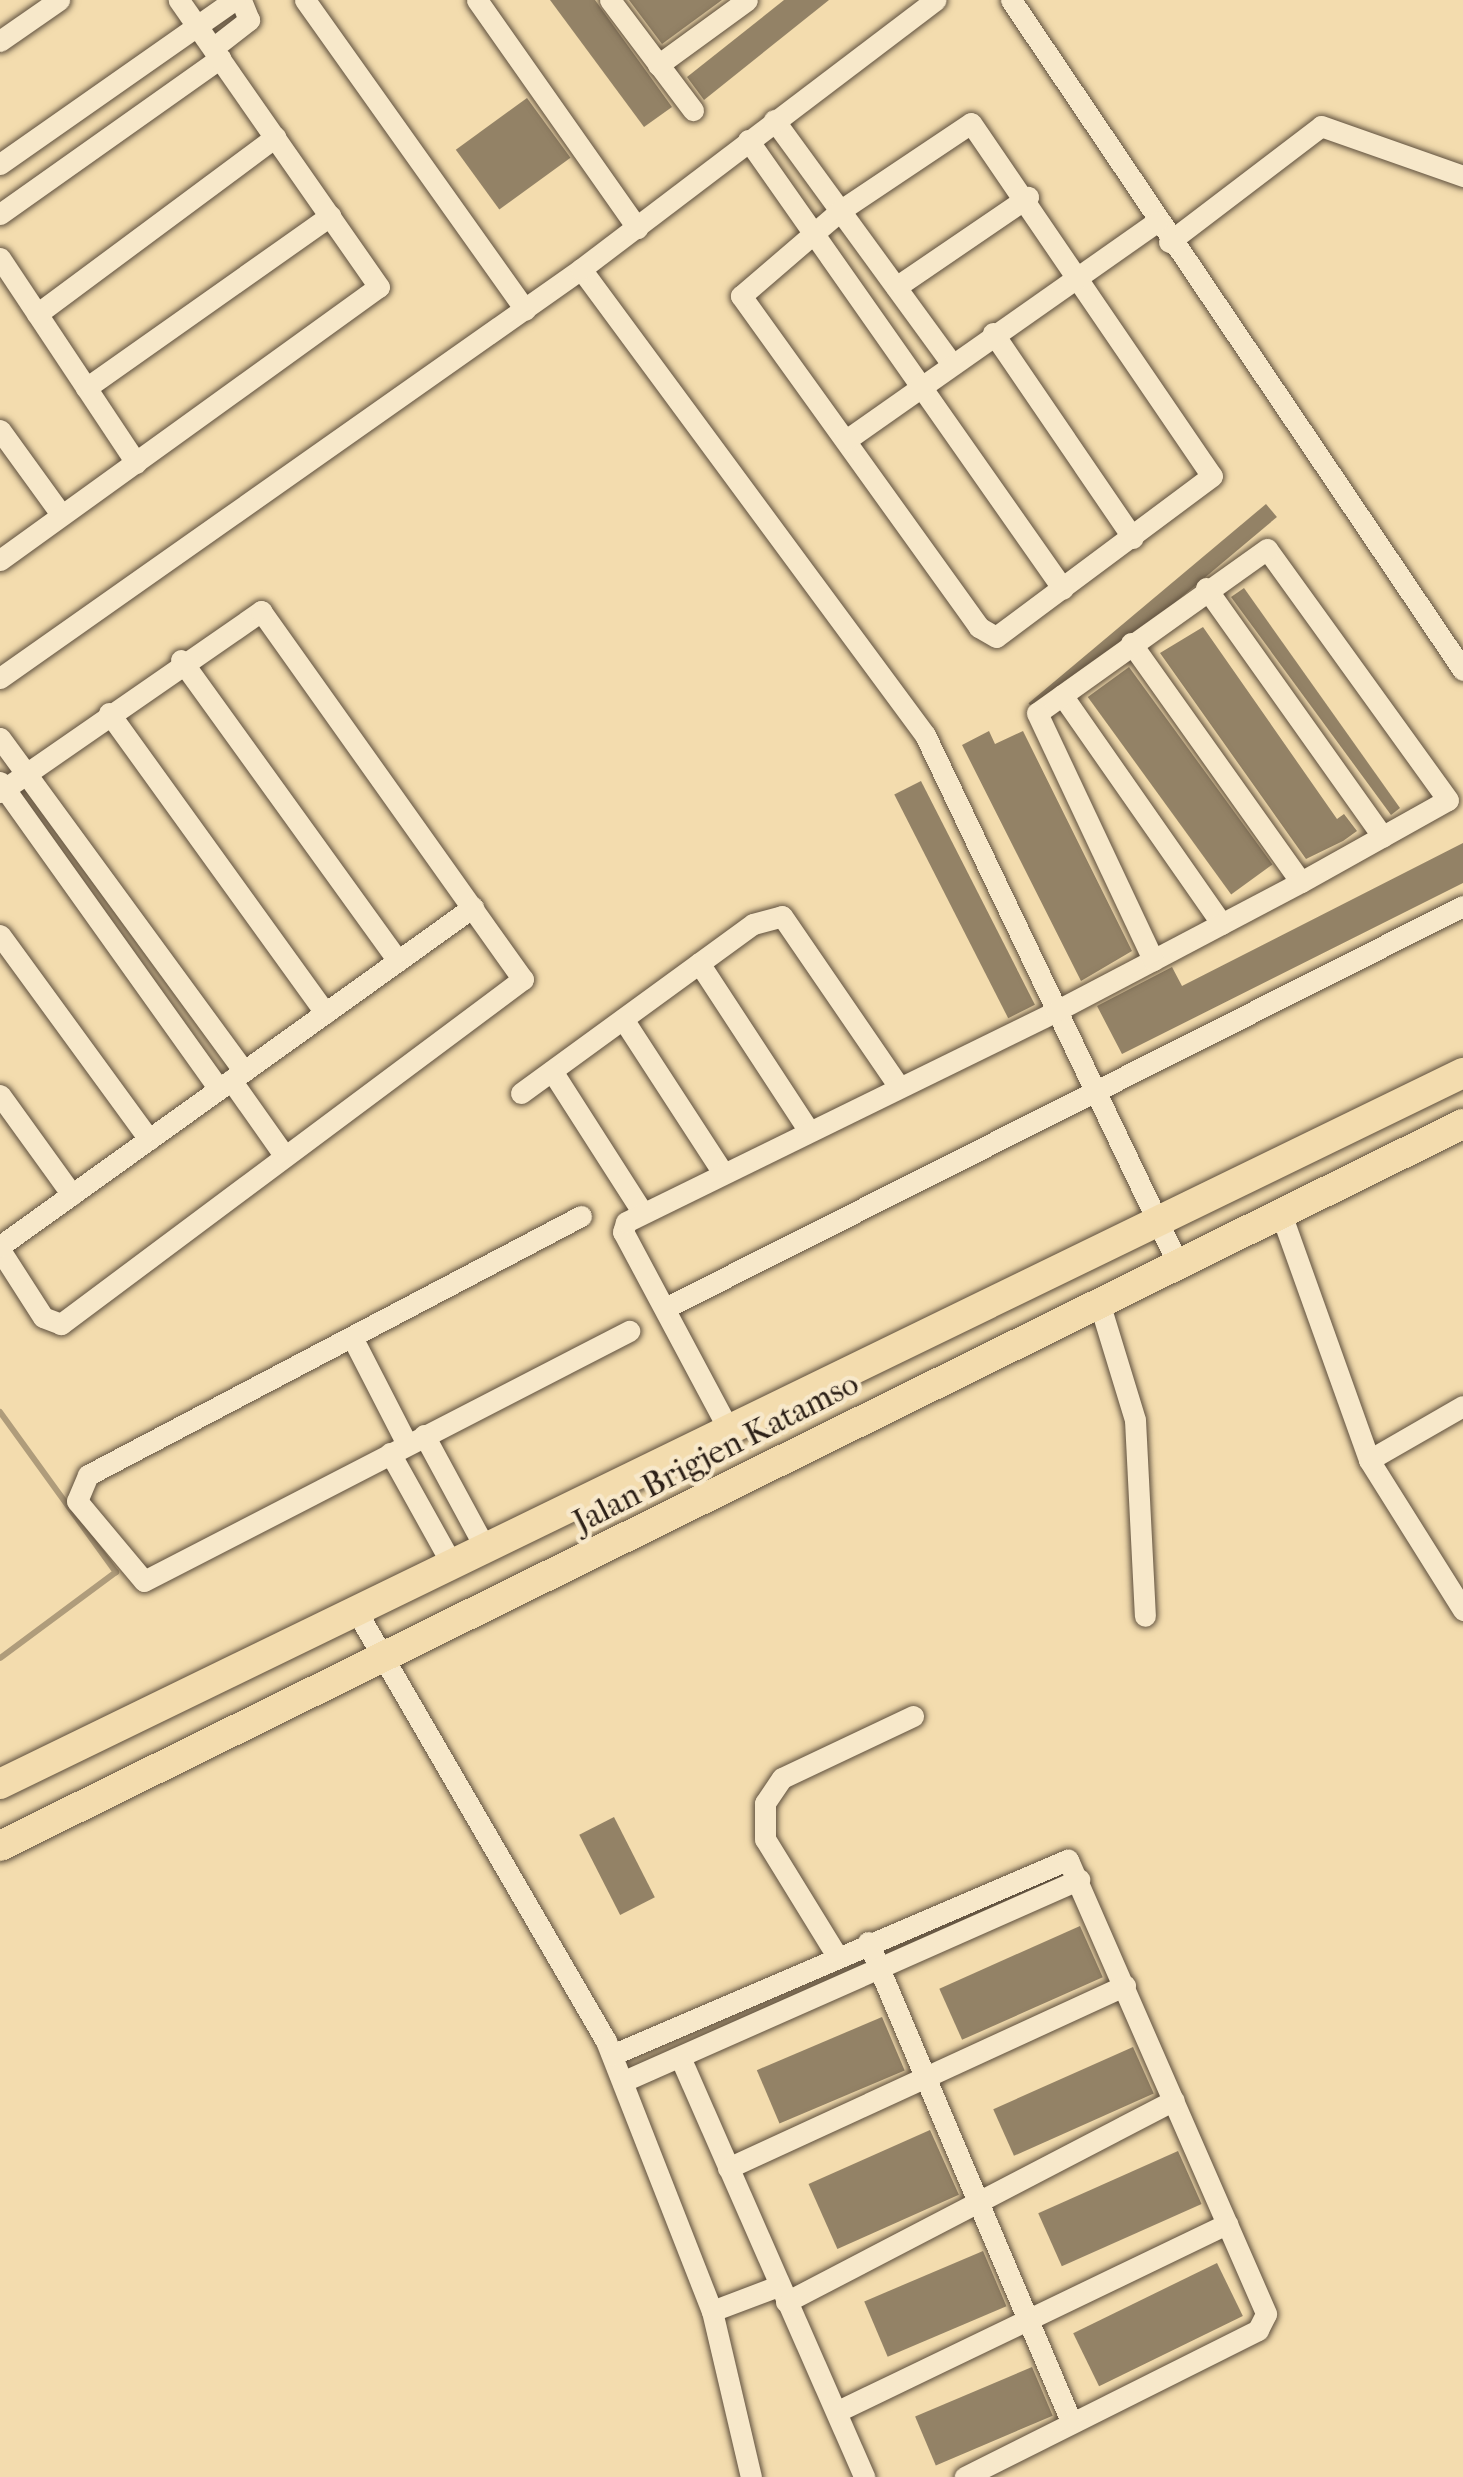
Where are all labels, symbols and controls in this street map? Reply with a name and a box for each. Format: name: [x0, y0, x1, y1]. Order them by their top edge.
street label: Jalan Brigjen Katamso: [567, 1364, 865, 1542]

